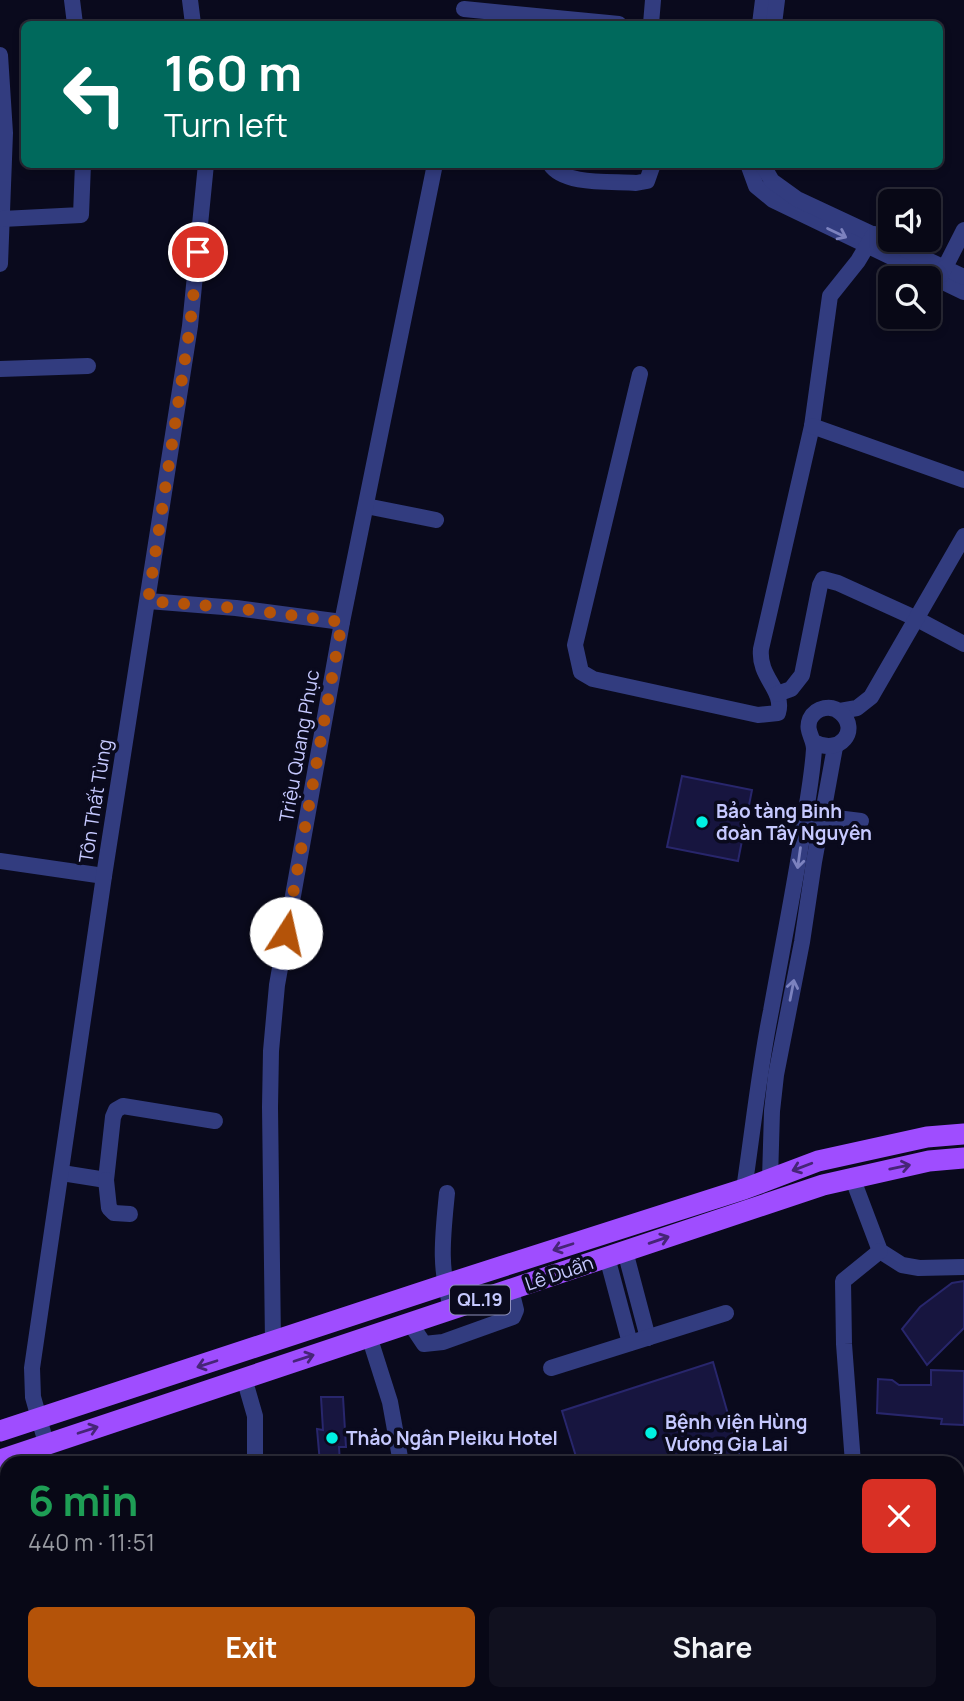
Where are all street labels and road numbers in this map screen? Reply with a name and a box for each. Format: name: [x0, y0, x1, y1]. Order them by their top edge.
street label: Triệu Quang Phục: [273, 668, 325, 824]
street label: Tôn Thất Tùng: [72, 737, 118, 865]
street label: Lê Duẩn: [521, 1249, 597, 1297]
road number: QL.19: [450, 1286, 510, 1315]

